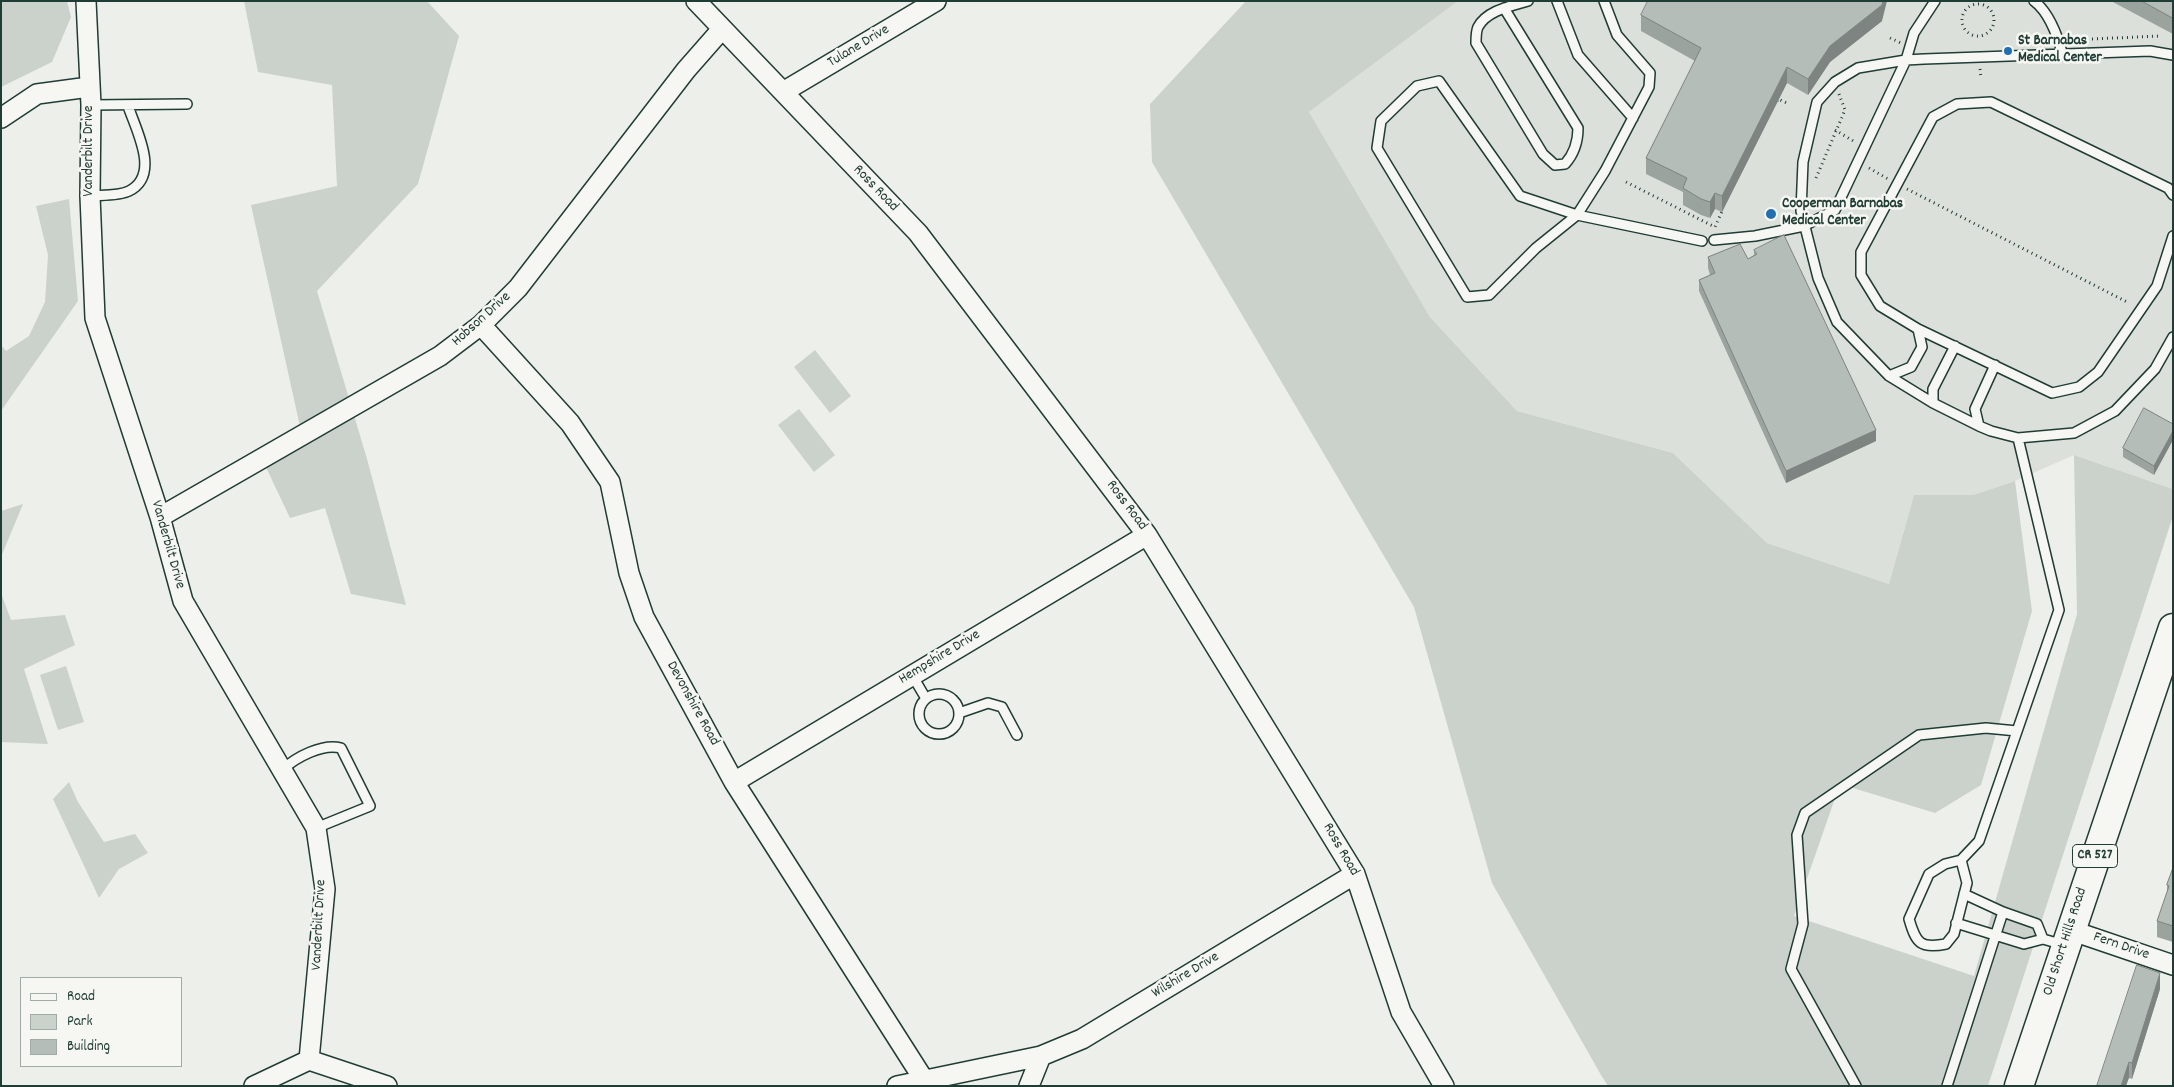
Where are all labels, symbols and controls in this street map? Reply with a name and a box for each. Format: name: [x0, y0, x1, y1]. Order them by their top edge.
street label: Tulane Drive: [825, 22, 893, 72]
place label: St Barnabas Medical Center: [2018, 33, 2102, 68]
marker: St Barnabas Medical Center: [2002, 45, 2014, 57]
street label: Vanderbilt Drive: [81, 105, 99, 197]
street label: Ross Road: [848, 162, 902, 216]
place label: Cooperman Barnabas Medical Center: [1782, 196, 1903, 231]
marker: Cooperman Barnabas Medical Center: [1764, 207, 1778, 221]
street label: Hobson Drive: [449, 289, 515, 351]
street label: Ross Road: [1101, 477, 1151, 535]
street label: Vanderbilt Drive: [146, 499, 188, 591]
street label: Hempshire Drive: [896, 627, 984, 689]
street label: Devonshire Road: [661, 659, 723, 749]
street label: Ross Road: [1318, 820, 1362, 880]
road number: CR 527: [2072, 844, 2118, 868]
street label: Vanderbilt Drive: [309, 879, 331, 971]
street label: Old Short Hills Road: [2040, 886, 2092, 998]
street label: Fern Drive: [2091, 929, 2151, 965]
street label: Wilshire Drive: [1149, 949, 1223, 1003]
legend: [20, 977, 182, 1067]
text: Road: [67, 986, 95, 1008]
text: Park: [67, 1011, 93, 1033]
text: Building: [67, 1036, 110, 1058]

